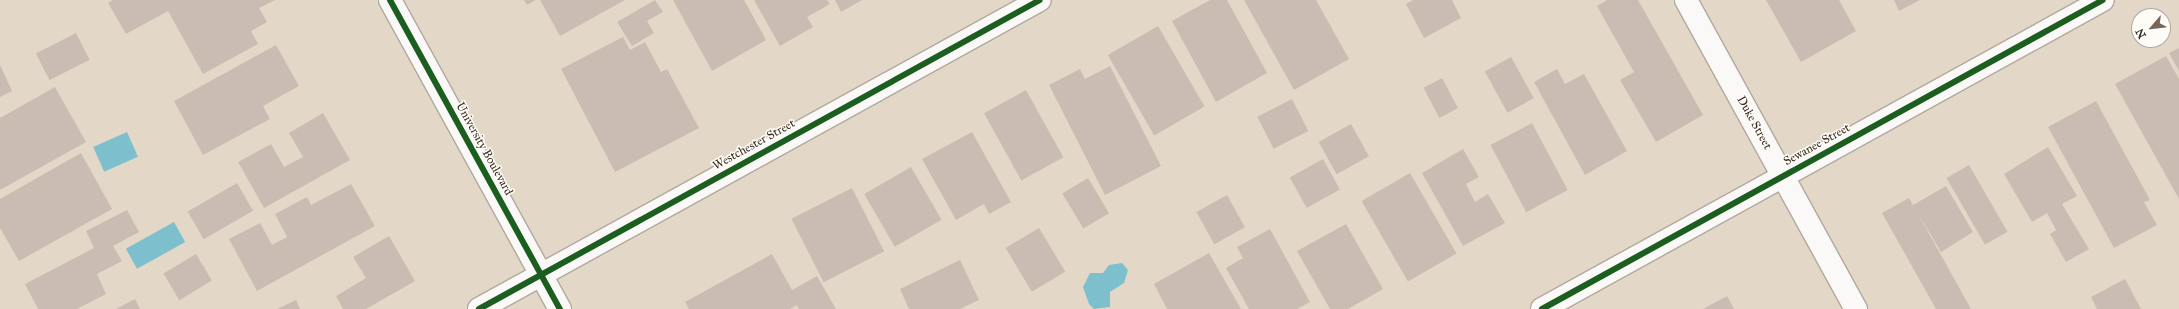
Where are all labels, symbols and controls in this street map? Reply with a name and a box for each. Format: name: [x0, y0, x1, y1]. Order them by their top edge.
north arrow: [2131, 8, 2171, 48]
text: N: [2133, 26, 2149, 41]
street label: Duke Street: [1733, 94, 1775, 152]
street label: University Boulevard: [453, 100, 515, 198]
street label: Westchester Street: [710, 116, 798, 174]
street label: Sewanee Street: [1781, 121, 1853, 169]

